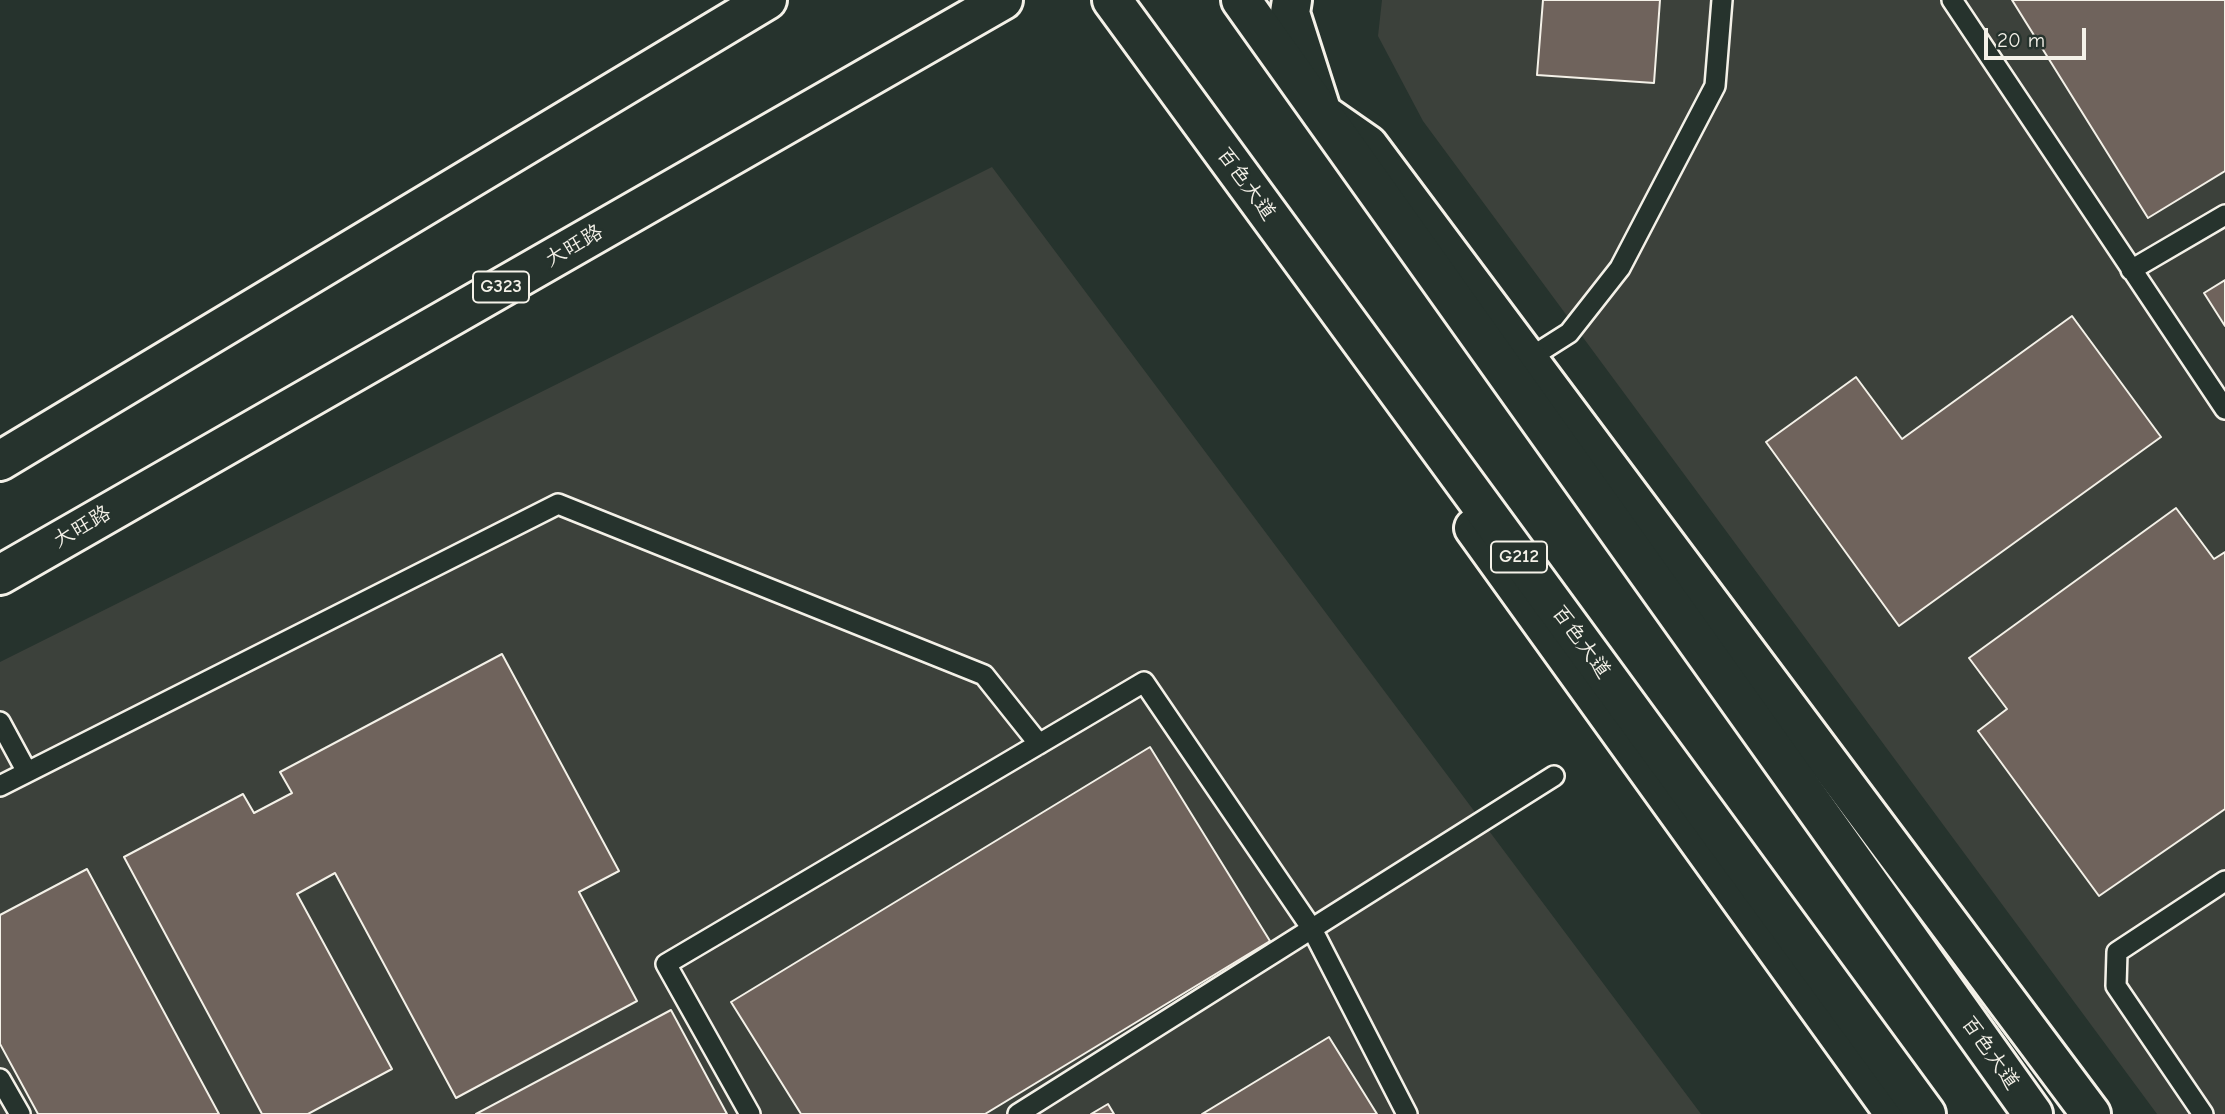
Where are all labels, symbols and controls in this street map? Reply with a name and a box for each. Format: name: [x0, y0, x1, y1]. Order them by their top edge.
scale bar: [1987, 14, 2088, 58]
text: 20 m: [1997, 28, 2045, 52]
street label: 百色大道: [1211, 143, 1281, 225]
street label: 大旺路: [540, 219, 608, 273]
road number: G323: [473, 272, 529, 302]
street label: 大旺路: [48, 500, 116, 554]
road number: G212: [1491, 542, 1547, 572]
street label: 百色大道: [1546, 601, 1616, 683]
street label: 百色大道: [1956, 1011, 2024, 1095]

